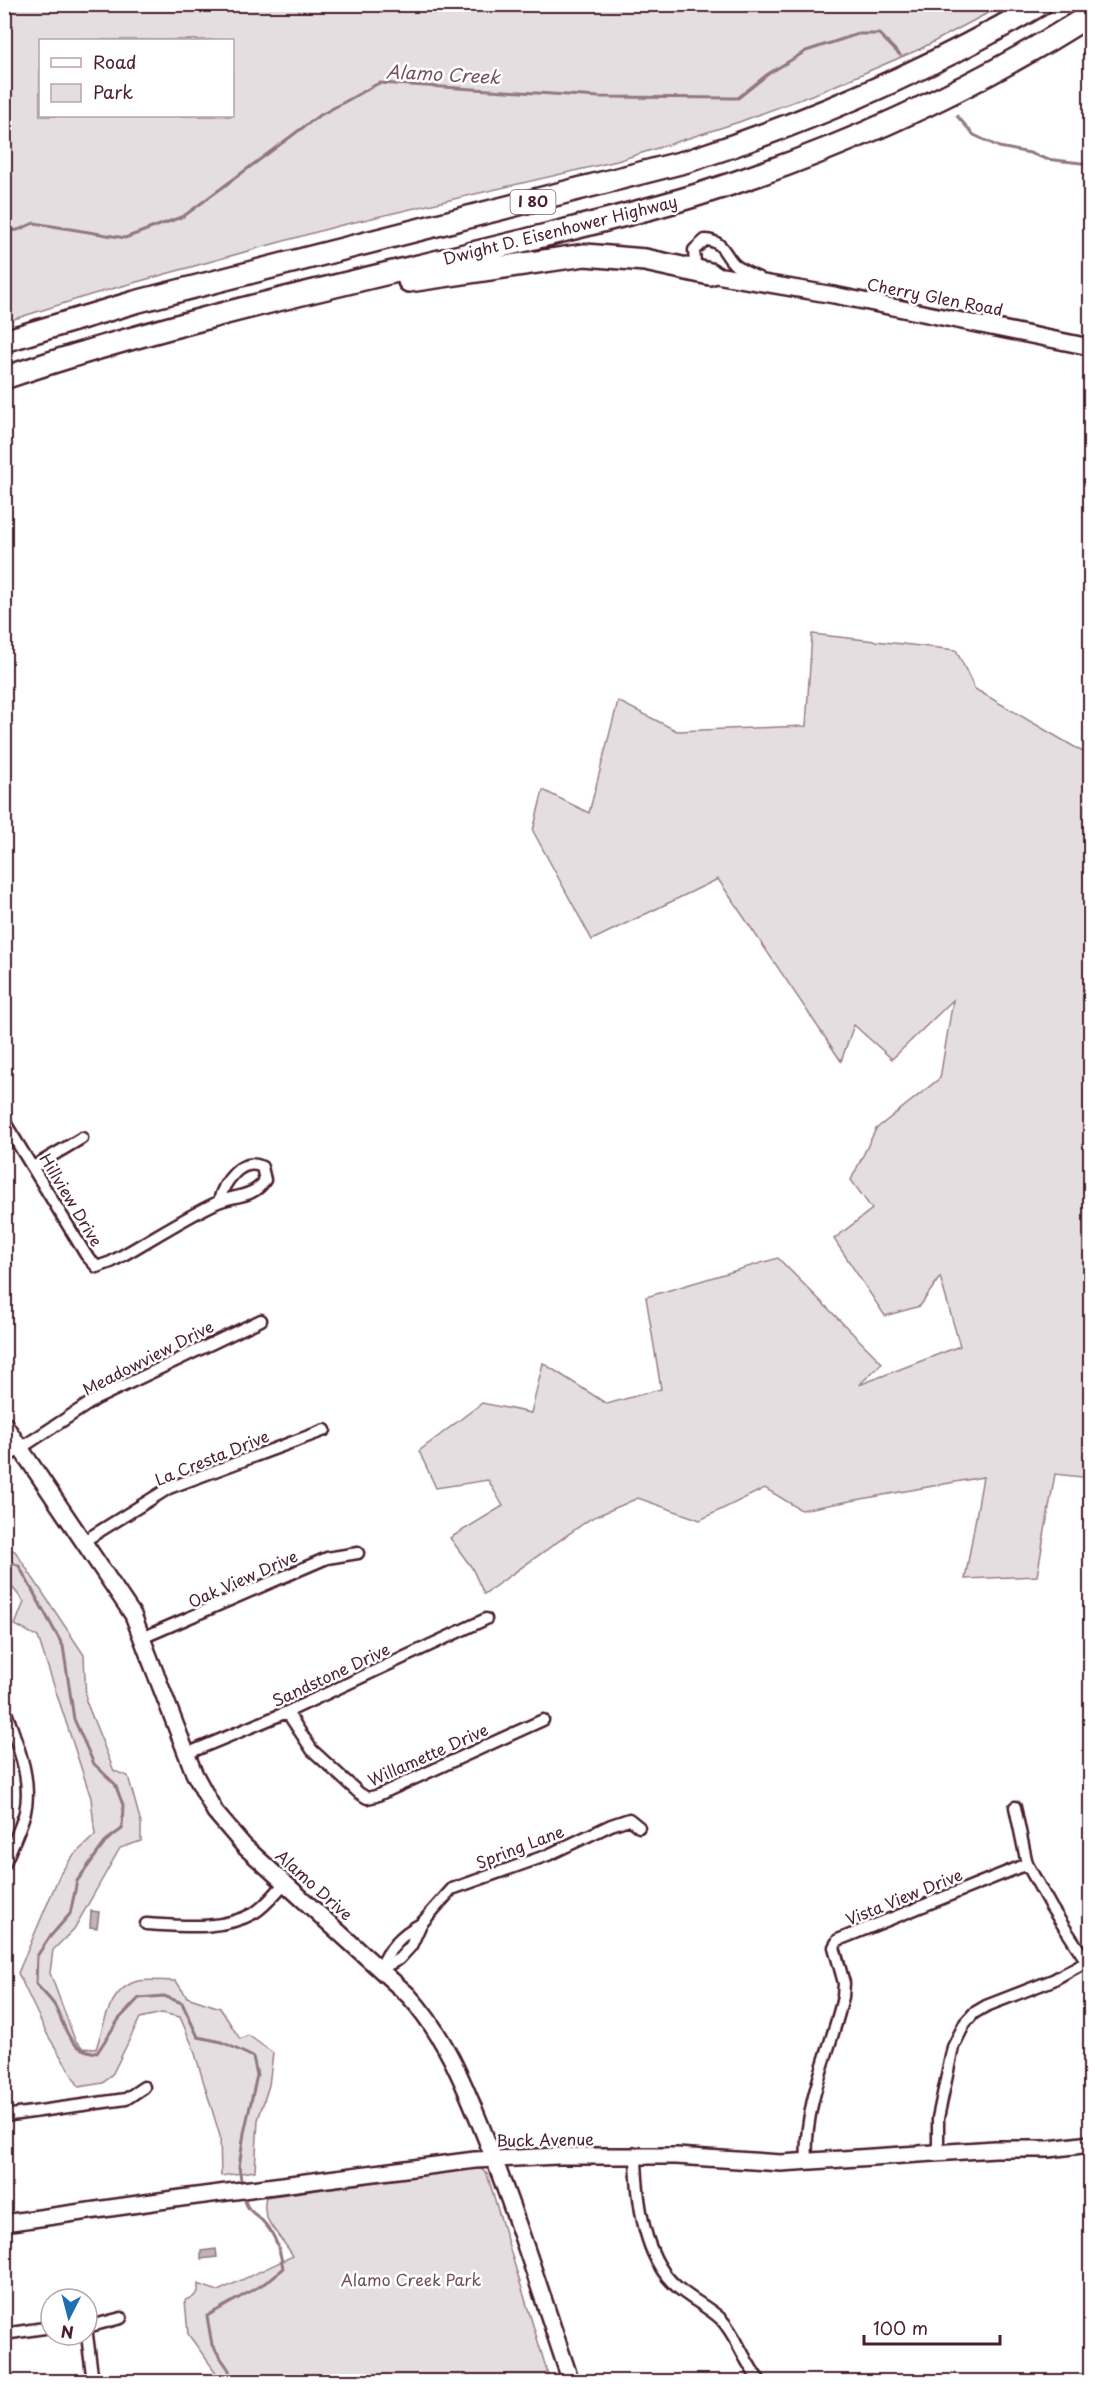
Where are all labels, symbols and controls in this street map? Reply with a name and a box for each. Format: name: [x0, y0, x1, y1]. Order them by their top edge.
legend: [39, 39, 234, 117]
text: Road: [93, 48, 137, 75]
water label: Alamo Creek: [385, 57, 502, 90]
text: Park: [93, 78, 133, 105]
street label: Dwight D. Eisenhower Highway: [440, 188, 680, 270]
road number: I 80: [510, 190, 556, 214]
street label: Cherry Glen Road: [865, 271, 1005, 321]
street label: Hillview Drive: [35, 1148, 109, 1251]
street label: Meadowview Drive: [78, 1314, 217, 1401]
street label: La Cresta Drive: [151, 1423, 272, 1491]
street label: Oak View Drive: [184, 1543, 301, 1613]
street label: Sandstone Drive: [268, 1636, 393, 1712]
street label: Willamette Drive: [364, 1717, 492, 1791]
street label: Spring Lane: [472, 1818, 567, 1874]
street label: Alamo Drive: [271, 1843, 358, 1925]
street label: Vista View Drive: [842, 1862, 966, 1930]
street label: Buck Avenue: [496, 2126, 594, 2152]
park label: Alamo Creek Park: [341, 2267, 481, 2291]
north arrow: [39, 2287, 99, 2347]
scale bar: [864, 2308, 1000, 2346]
text: 100 m: [873, 2314, 928, 2341]
text: N: [60, 2320, 75, 2346]

